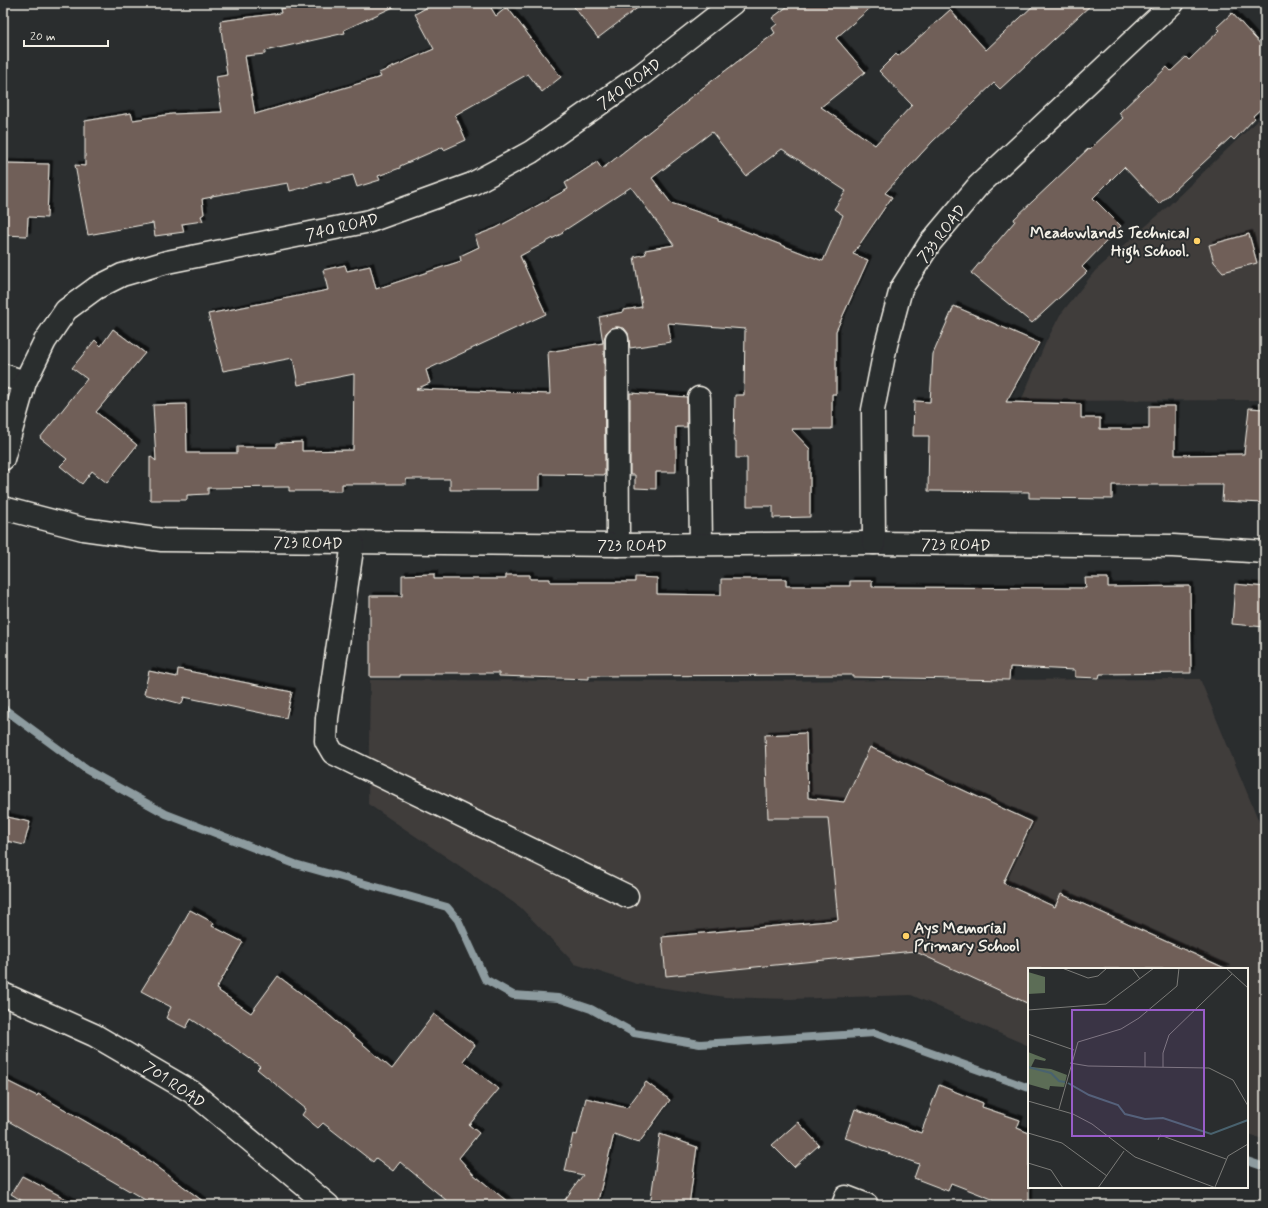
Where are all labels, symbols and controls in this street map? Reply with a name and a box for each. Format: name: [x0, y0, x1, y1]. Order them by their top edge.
scale bar: [24, 22, 108, 48]
text: 20 m: [30, 29, 56, 45]
street label: 740 ROAD: [594, 54, 666, 114]
street label: 733 ROAD: [913, 201, 971, 267]
street label: 740 ROAD: [304, 209, 381, 246]
place label: Meadowlands Technical High School.: [1030, 223, 1189, 264]
marker: Meadowlands Technical High School.: [1192, 236, 1202, 246]
street label: 723 ROAD: [273, 532, 343, 555]
street label: 723 ROAD: [921, 534, 991, 557]
street label: 723 ROAD: [597, 536, 667, 557]
place label: Ays Memorial Primary School: [914, 918, 1020, 957]
marker: Ays Memorial Primary School: [901, 931, 911, 941]
inset map: [1028, 968, 1248, 1188]
street label: 701 ROAD: [139, 1057, 209, 1114]

